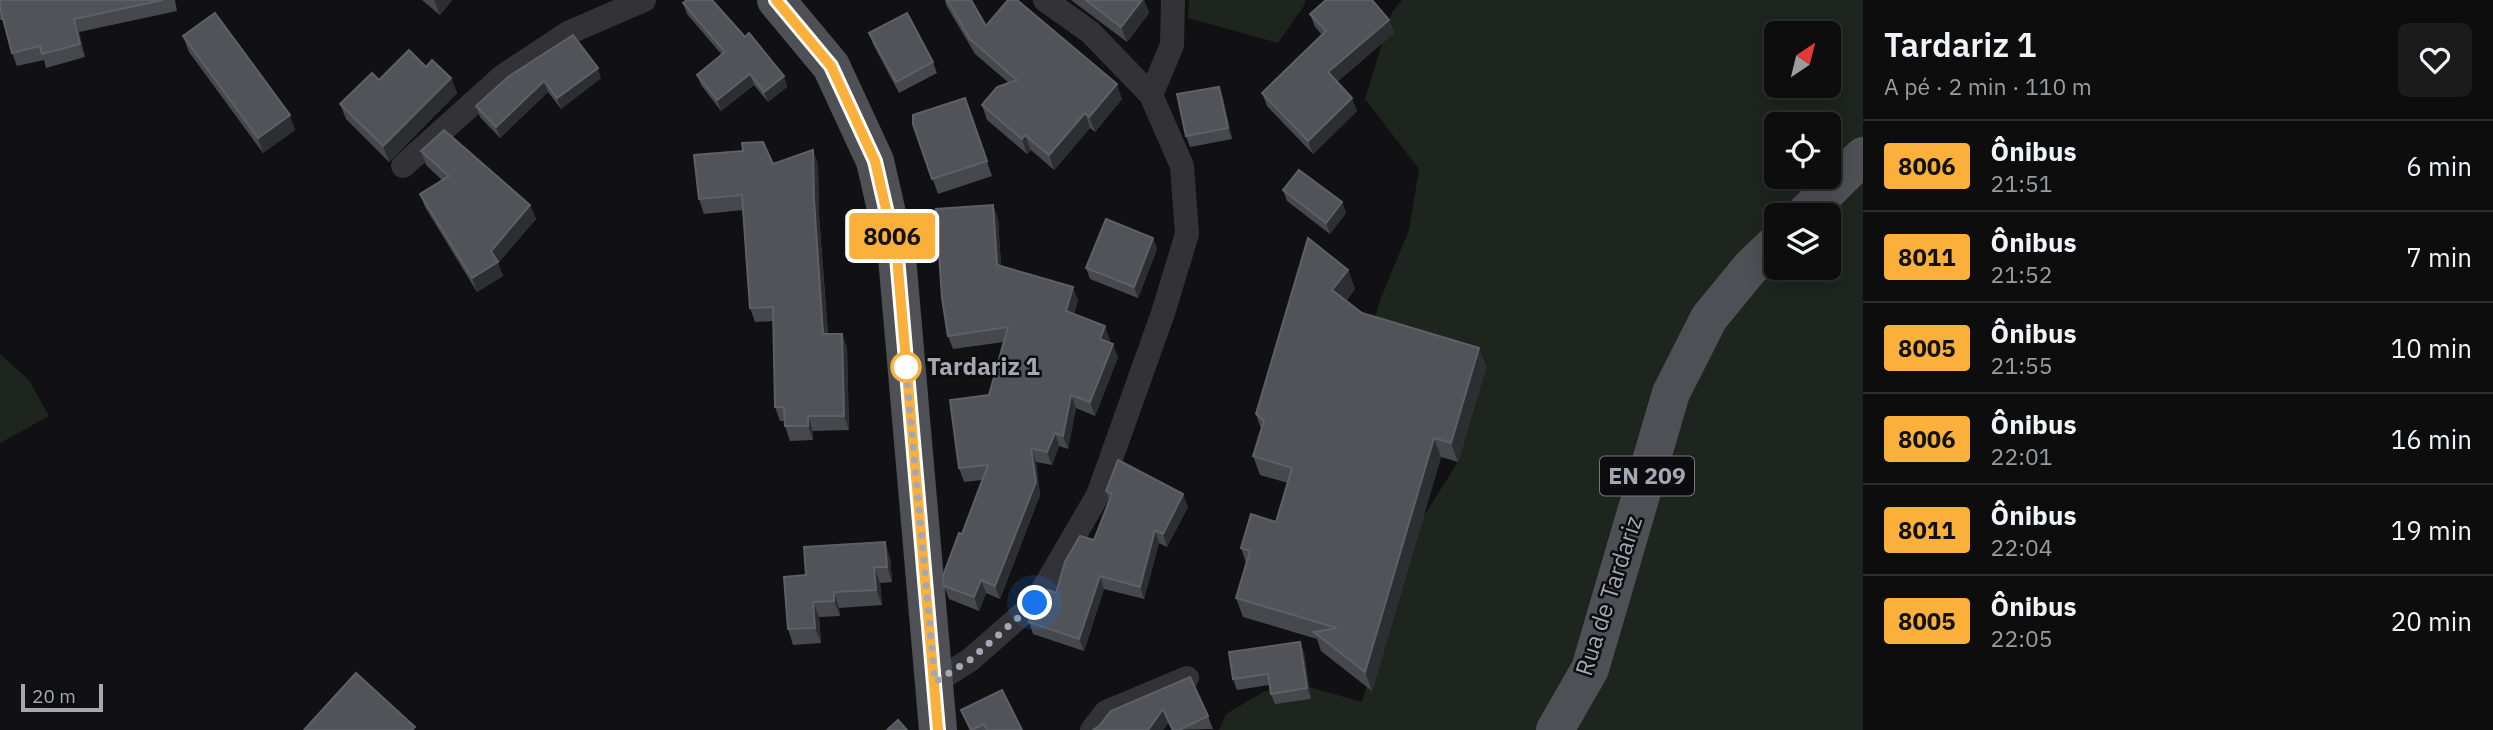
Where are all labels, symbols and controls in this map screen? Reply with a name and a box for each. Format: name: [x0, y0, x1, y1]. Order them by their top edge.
north arrow: [1764, 21, 1841, 98]
map controls: [1764, 21, 1841, 280]
text: Tardariz 1: [1884, 23, 2037, 66]
button: heart: [2398, 23, 2472, 97]
text: A pé · 2 min · 110 m: [1884, 71, 2092, 101]
button: locate: [1764, 112, 1841, 189]
text: Ônibus: [1991, 134, 2077, 168]
text: 6 min: [2406, 149, 2472, 183]
text: 8006: [1898, 150, 1956, 182]
text: 21:51: [1991, 168, 2053, 198]
button: layers: [1764, 203, 1841, 280]
line badge: 8006: [843, 213, 941, 259]
text: 8006: [863, 220, 921, 252]
text: Ônibus: [1991, 225, 2077, 259]
text: 7 min: [2406, 240, 2472, 274]
text: 8011: [1898, 241, 1956, 273]
text: 21:52: [1991, 259, 2053, 289]
text: Ônibus: [1991, 316, 2077, 350]
text: 10 min: [2391, 331, 2472, 365]
text: 8005: [1898, 332, 1956, 364]
place label: Tardariz 1: [927, 350, 1040, 382]
text: 21:55: [1991, 350, 2053, 380]
marker: Tardariz 1: [891, 352, 921, 382]
text: Ônibus: [1991, 407, 2077, 441]
text: 16 min: [2391, 422, 2472, 456]
text: 8006: [1898, 423, 1956, 455]
text: 22:01: [1991, 441, 2053, 471]
road number: EN 209: [1600, 456, 1694, 496]
text: Ônibus: [1991, 498, 2077, 532]
street label: Rua de Tardariz: [1567, 512, 1649, 680]
text: 19 min: [2391, 513, 2472, 547]
text: 8011: [1898, 514, 1956, 546]
text: 22:04: [1991, 532, 2053, 562]
your location: [1017, 585, 1052, 620]
text: Ônibus: [1991, 589, 2077, 623]
text: 20 min: [2391, 604, 2472, 638]
text: 8005: [1898, 605, 1956, 637]
text: 22:05: [1991, 623, 2053, 653]
scale bar: [21, 681, 103, 713]
text: 20 m: [32, 684, 76, 708]

